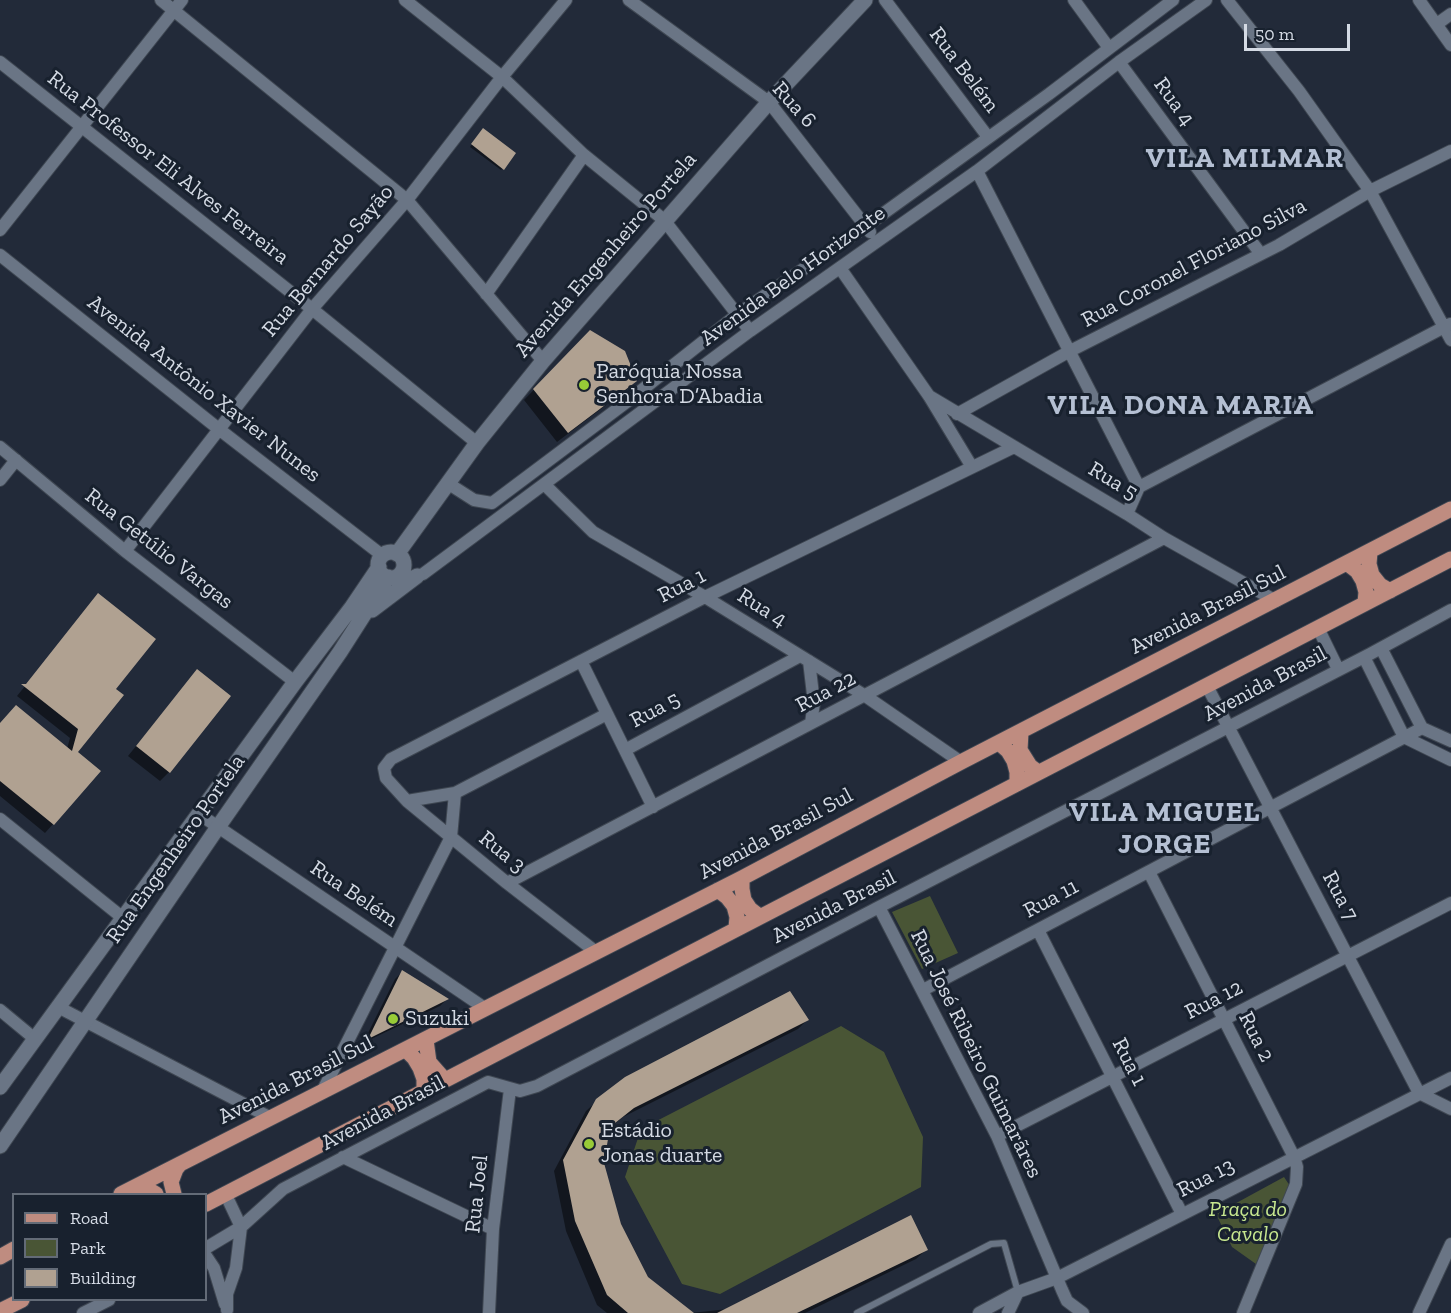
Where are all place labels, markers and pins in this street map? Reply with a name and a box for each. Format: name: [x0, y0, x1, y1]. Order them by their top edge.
place label: Paróquia Nossa Senhora D’Abadia: [596, 359, 763, 410]
marker: Paróquia Nossa Senhora D’Abadia: [577, 378, 591, 392]
place label: Suzuki: [405, 1006, 469, 1032]
marker: Suzuki: [386, 1012, 400, 1026]
place label: Estádio Jonas duarte: [601, 1118, 722, 1170]
marker: Estádio Jonas duarte: [582, 1137, 596, 1151]

